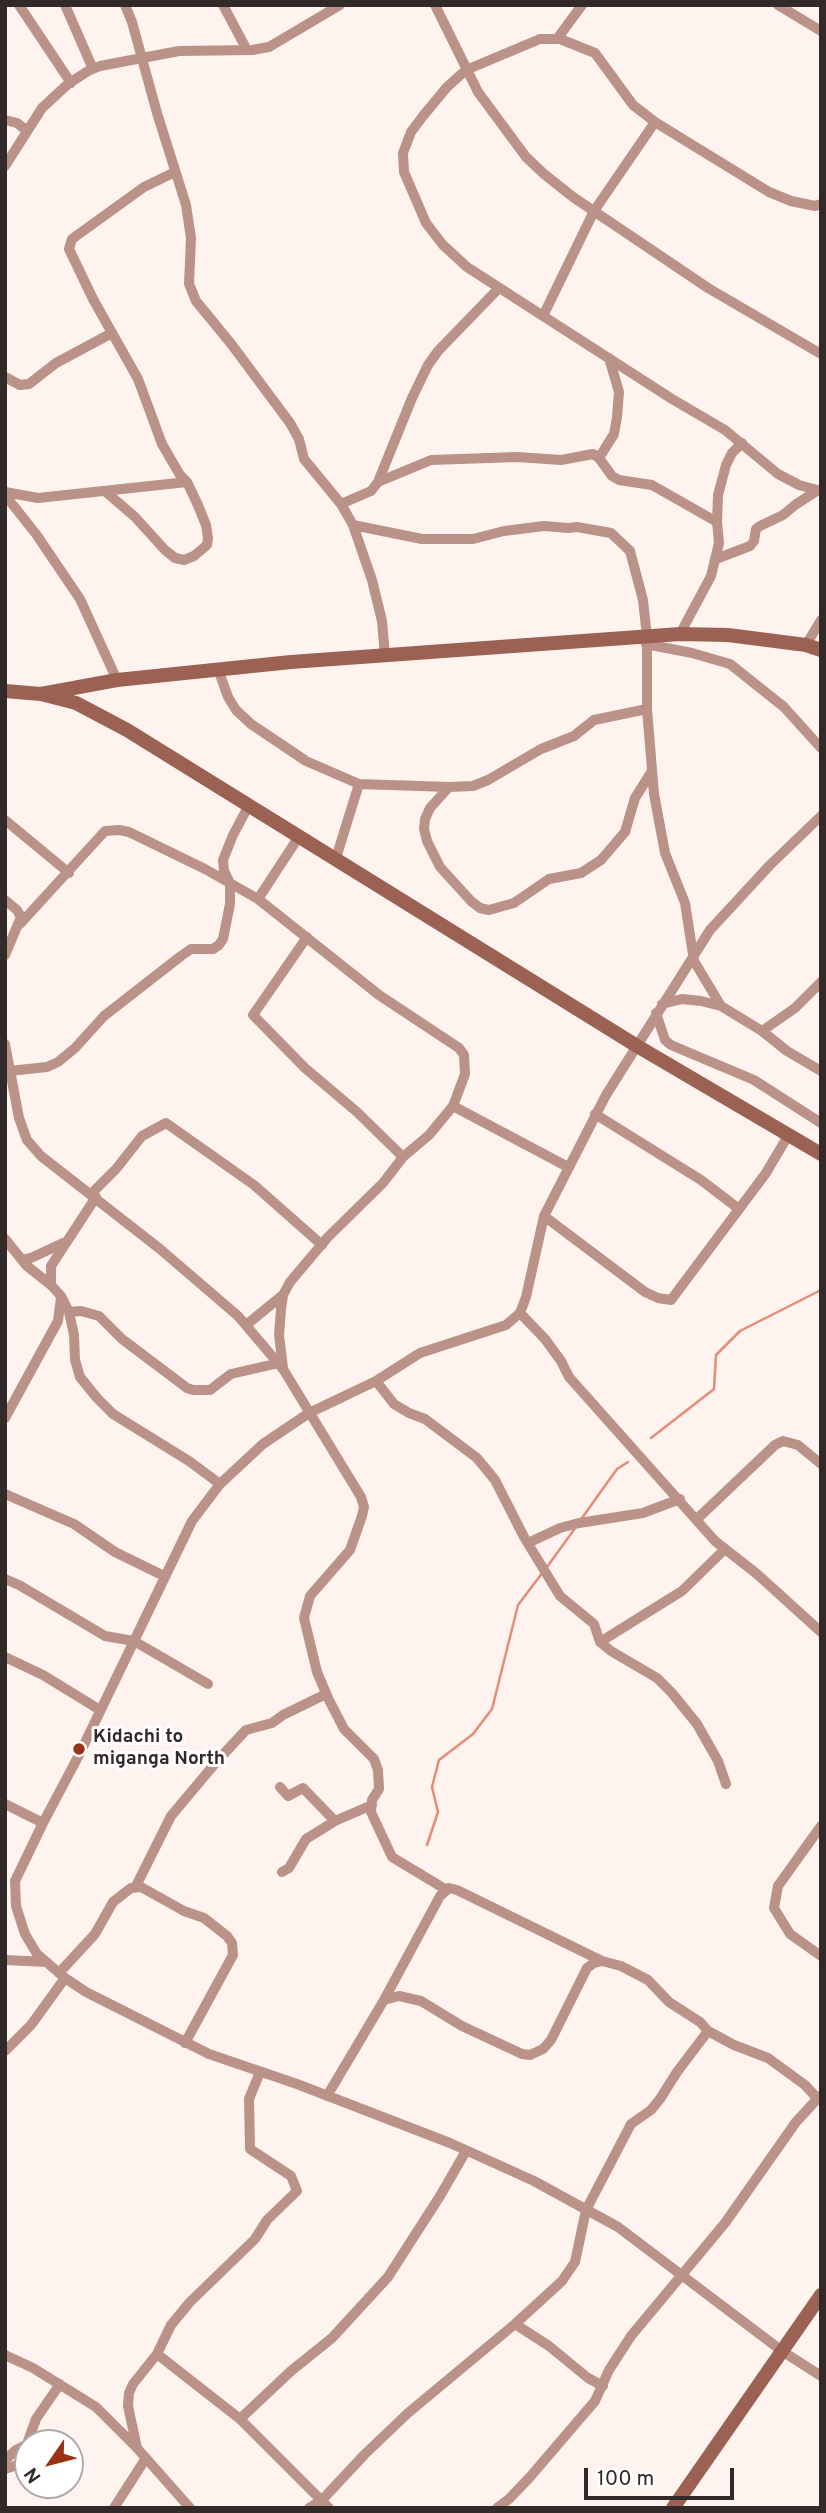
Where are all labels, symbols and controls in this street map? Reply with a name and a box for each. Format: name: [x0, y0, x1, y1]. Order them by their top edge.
place label: Kidachi to miganga North: [93, 1727, 225, 1771]
marker: Kidachi to miganga North: [71, 1741, 87, 1757]
north arrow: [14, 2429, 84, 2499]
scale bar: [588, 2454, 738, 2498]
text: N: [20, 2462, 47, 2487]
text: 100 m: [597, 2466, 654, 2493]

